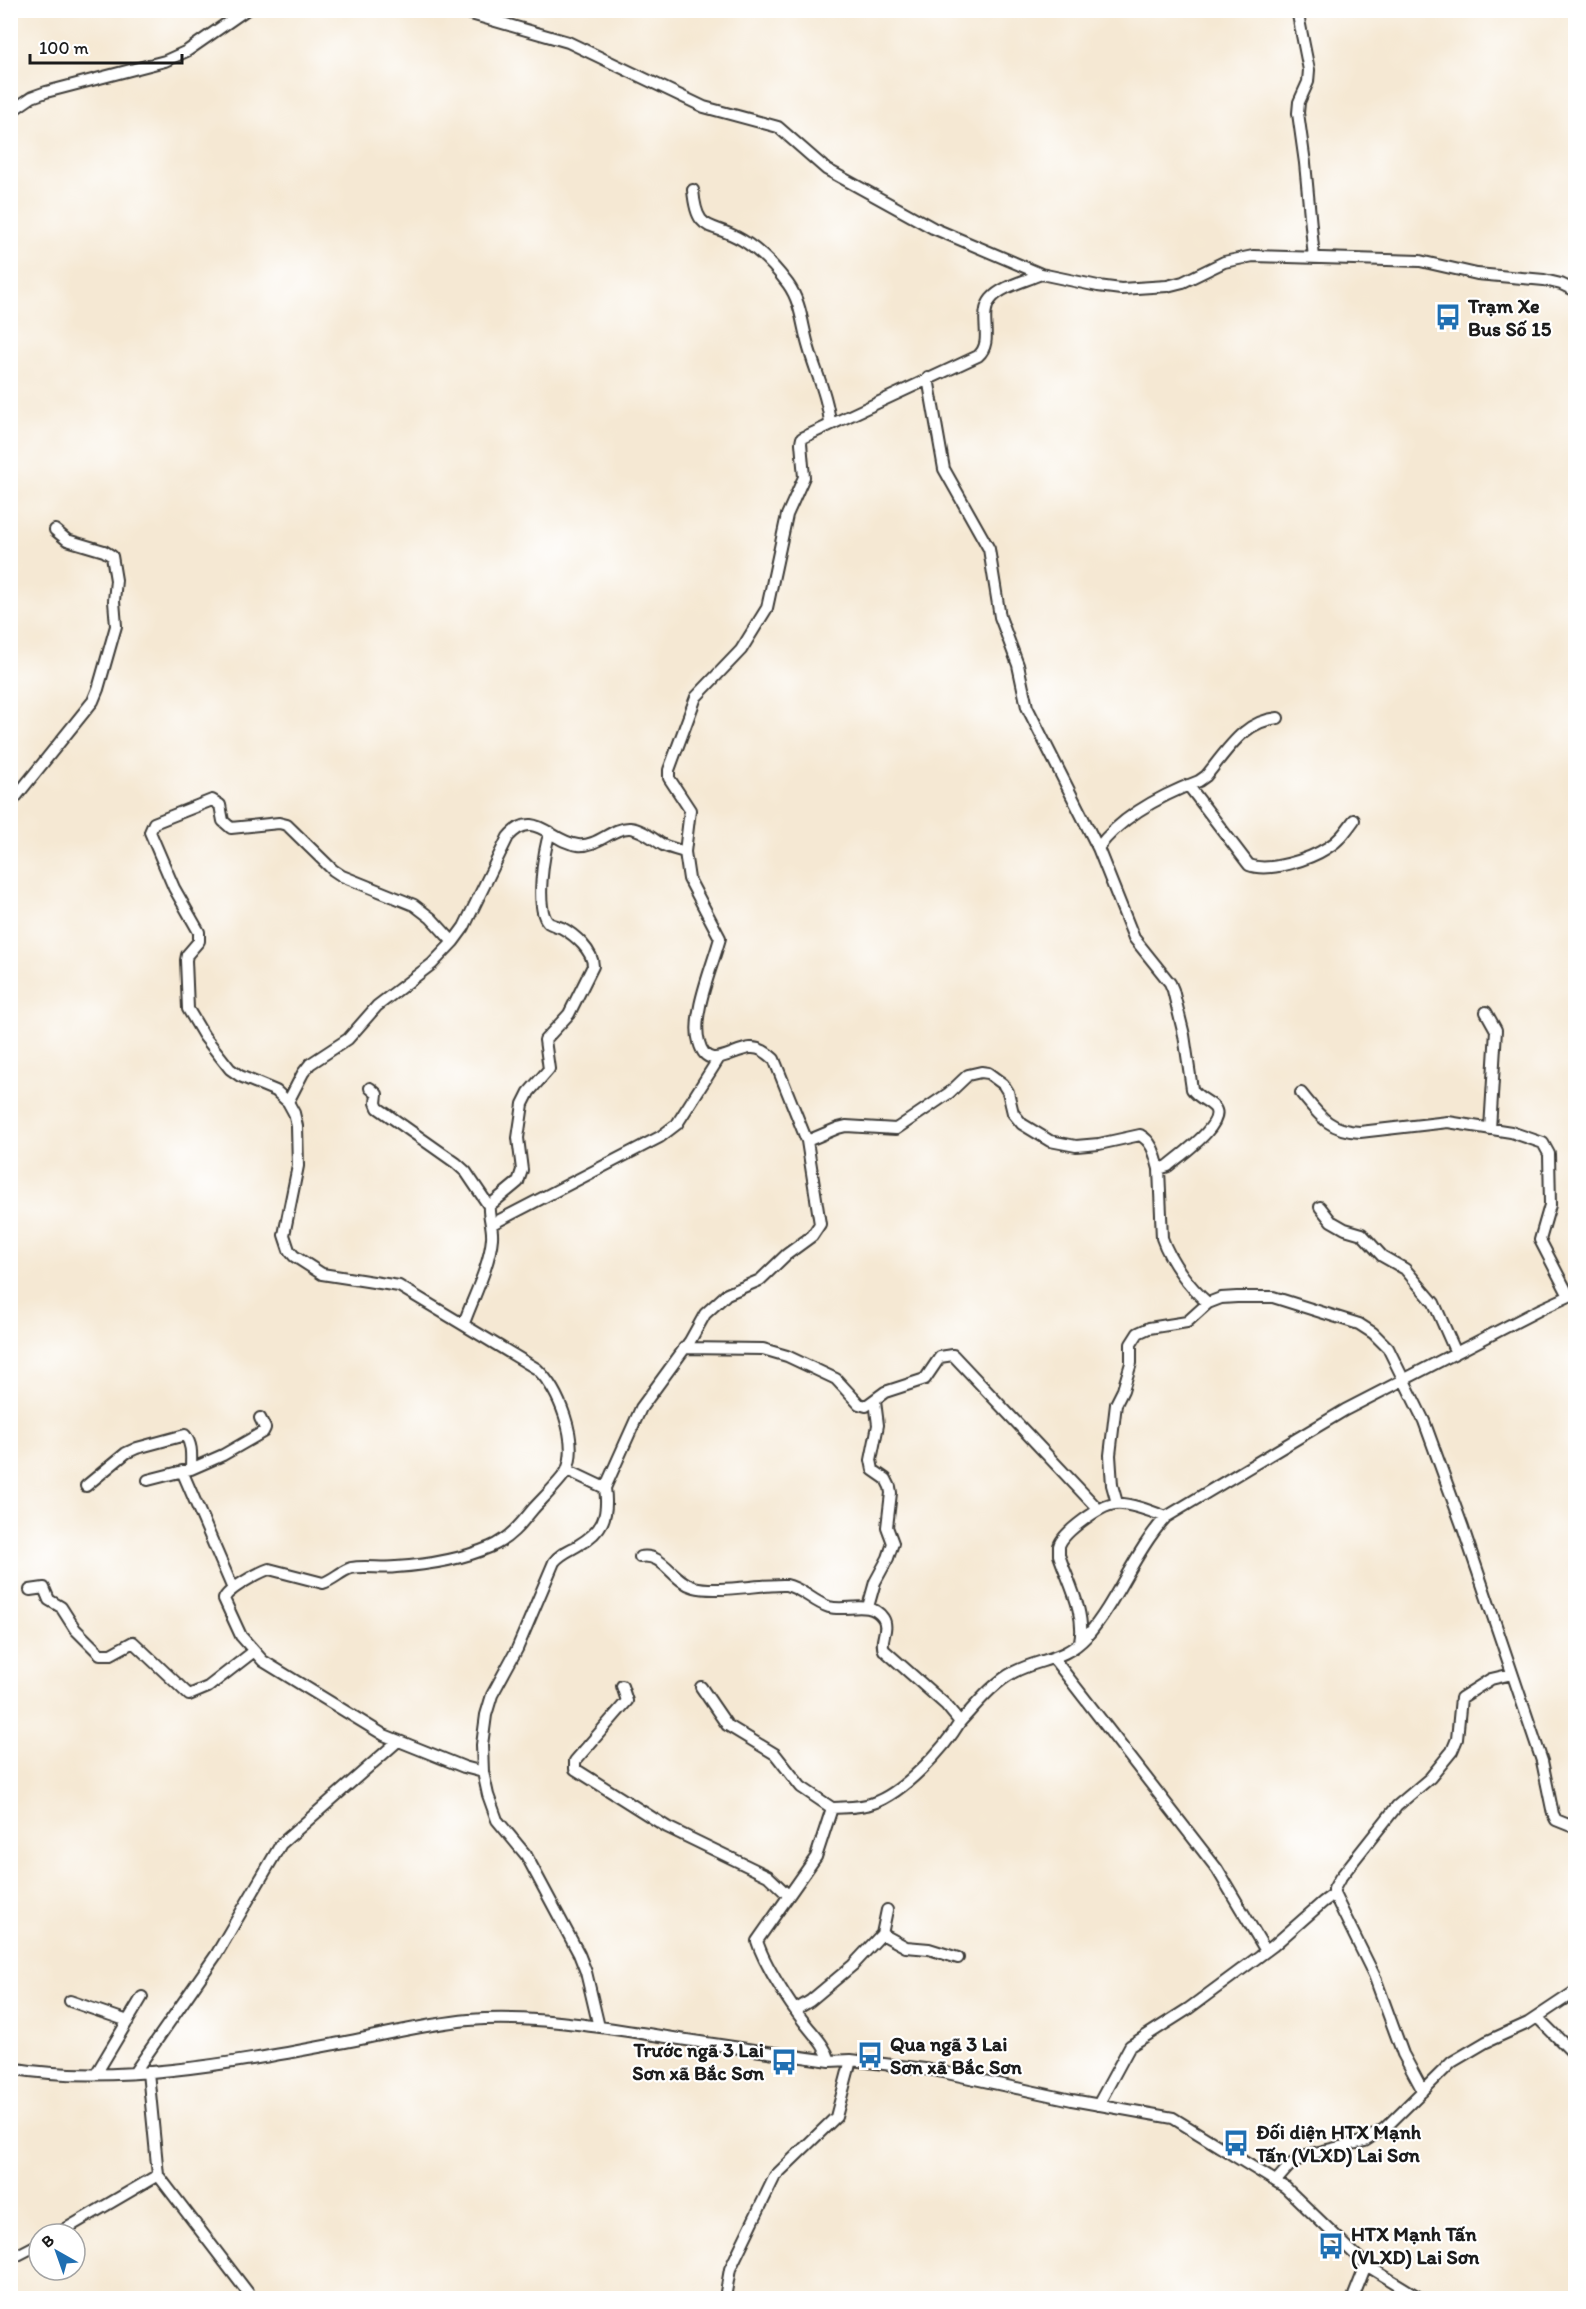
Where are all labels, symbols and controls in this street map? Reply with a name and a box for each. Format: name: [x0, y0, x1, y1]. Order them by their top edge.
scale bar: [30, 27, 182, 65]
text: 100 m: [39, 37, 89, 59]
place label: Trạm Xe Bus Số 15: [1467, 294, 1552, 341]
bus stop icon: Trạm Xe Bus Số 15: [1433, 302, 1463, 332]
place label: Qua ngã 3 Lai Sơn xã Bắc Sơn: [890, 2032, 1022, 2079]
place label: Trước ngã 3 Lai Sơn xã Bắc Sơn: [632, 2038, 765, 2085]
bus stop icon: Qua ngã 3 Lai Sơn xã Bắc Sơn: [855, 2040, 885, 2070]
bus stop icon: Trước ngã 3 Lai Sơn xã Bắc Sơn: [769, 2047, 799, 2077]
place label: Đối diện HTX Mạnh Tấn (VLXD) Lai Sơn: [1255, 2120, 1422, 2168]
bus stop icon: Đối diện HTX Mạnh Tấn (VLXD) Lai Sơn: [1221, 2128, 1251, 2158]
north arrow: [27, 2222, 87, 2282]
place label: HTX Mạnh Tấn (VLXD) Lai Sơn: [1351, 2222, 1480, 2270]
text: B: [38, 2230, 58, 2251]
bus stop icon: HTX Mạnh Tấn (VLXD) Lai Sơn: [1316, 2231, 1346, 2261]

